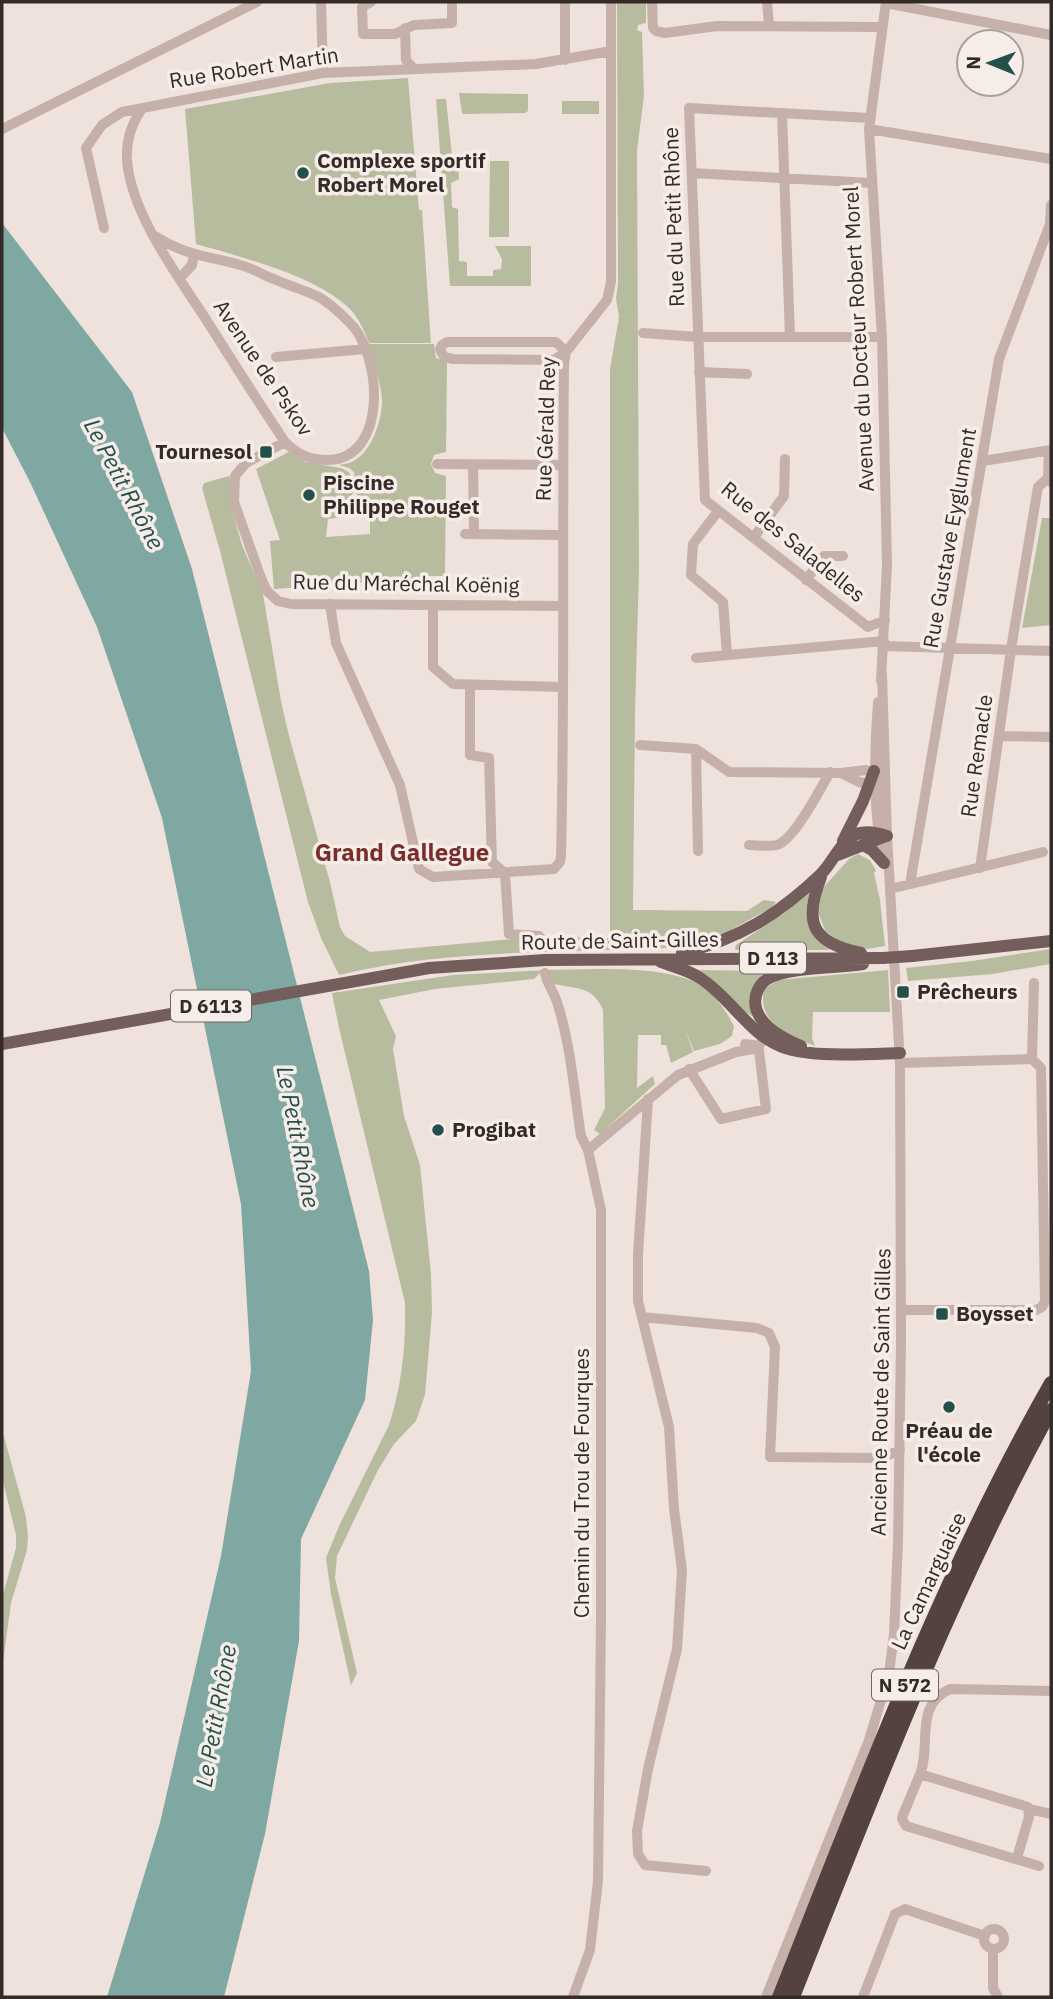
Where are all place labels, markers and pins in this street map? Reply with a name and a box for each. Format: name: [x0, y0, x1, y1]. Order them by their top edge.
place label: Complexe sportif Robert Morel: [317, 146, 486, 198]
marker: Complexe sportif Robert Morel: [295, 165, 311, 181]
place label: Tournesol: [155, 437, 252, 465]
marker: Tournesol: [258, 444, 274, 460]
place label: Piscine Philippe Rouget: [323, 468, 479, 520]
marker: Piscine Philippe Rouget: [301, 487, 317, 503]
place label: Prêcheurs: [917, 977, 1018, 1005]
marker: Prêcheurs: [895, 984, 911, 1000]
place label: Progibat: [452, 1115, 536, 1143]
marker: Progibat: [430, 1122, 446, 1138]
place label: Boysset: [956, 1299, 1034, 1327]
marker: Boysset: [934, 1306, 950, 1322]
marker: Préau de l'école: [941, 1399, 957, 1415]
place label: Préau de l'école: [905, 1416, 993, 1468]

